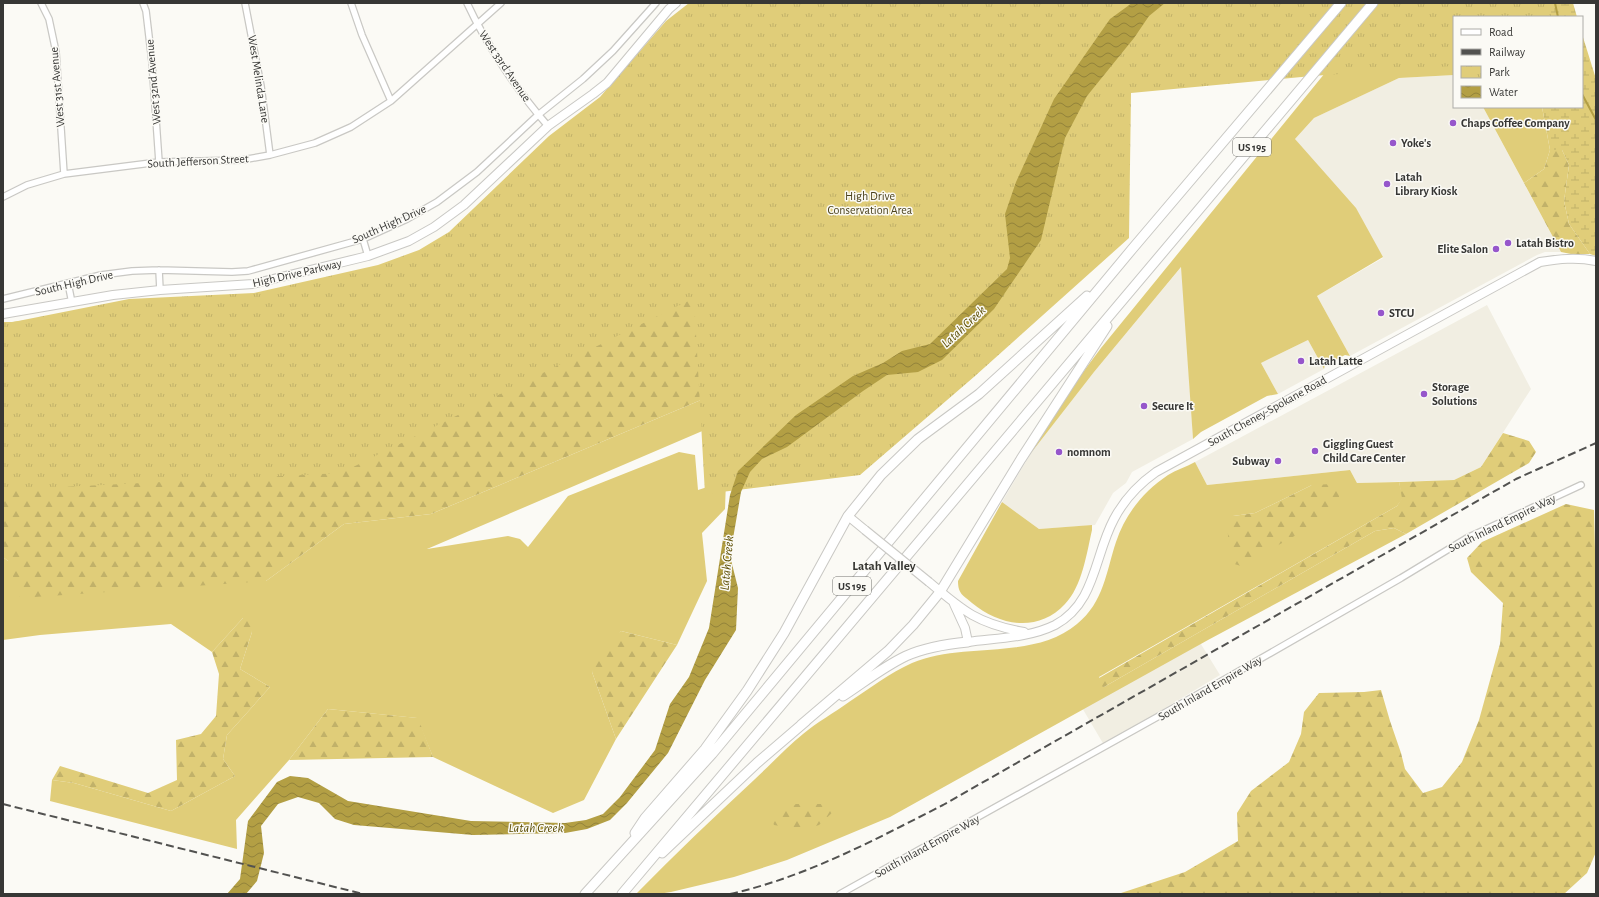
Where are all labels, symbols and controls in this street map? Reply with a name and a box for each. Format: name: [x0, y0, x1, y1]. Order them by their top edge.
legend: [1453, 16, 1583, 108]
text: Road: [1489, 26, 1513, 38]
street label: West 33rd Avenue: [477, 28, 533, 104]
street label: West Melinda Lane: [246, 34, 272, 124]
street label: West 32nd Avenue: [143, 39, 163, 125]
street label: West 31st Avenue: [48, 46, 66, 128]
text: Railway: [1489, 46, 1525, 59]
text: Park: [1489, 66, 1510, 78]
text: Water: [1489, 86, 1518, 98]
place label: Chaps Coffee Company: [1461, 117, 1570, 130]
marker: Chaps Coffee Company: [1448, 118, 1458, 128]
place label: Yoke's: [1401, 137, 1431, 149]
road number: US 195: [1233, 138, 1271, 156]
marker: Yoke's: [1388, 138, 1398, 148]
street label: South Jefferson Street: [147, 152, 249, 170]
place label: Latah Library Kiosk: [1395, 171, 1457, 198]
marker: Latah Library Kiosk: [1382, 179, 1392, 189]
park label: High Drive Conservation Area: [828, 190, 913, 216]
street label: South High Drive: [350, 202, 428, 246]
place label: Latah Bistro: [1516, 237, 1574, 249]
marker: Latah Bistro: [1503, 238, 1513, 248]
place label: Elite Salon: [1437, 243, 1488, 255]
marker: Elite Salon: [1491, 244, 1501, 254]
street label: High Drive Parkway: [251, 257, 343, 290]
street label: South High Drive: [34, 268, 114, 298]
water label: Latah Creek: [940, 304, 989, 351]
place label: STCU: [1389, 307, 1414, 319]
marker: STCU: [1376, 308, 1386, 318]
place label: Latah Latte: [1309, 355, 1363, 367]
marker: Latah Latte: [1296, 356, 1306, 366]
street label: South Cheney-Spokane Road: [1206, 373, 1329, 449]
place label: Storage Solutions: [1432, 381, 1478, 407]
marker: Storage Solutions: [1419, 389, 1429, 399]
place label: Secure It: [1152, 400, 1193, 412]
marker: Secure It: [1139, 401, 1149, 411]
place label: Giggling Guest Child Care Center: [1323, 438, 1406, 464]
place label: nomnom: [1067, 446, 1111, 458]
marker: Giggling Guest Child Care Center: [1310, 446, 1320, 456]
marker: nomnom: [1054, 447, 1064, 457]
place label: Subway: [1232, 455, 1271, 468]
marker: Subway: [1273, 456, 1283, 466]
street label: South Inland Empire Way: [1446, 492, 1558, 555]
water label: Latah Creek: [719, 535, 736, 591]
district label: Latah Valley: [852, 560, 916, 573]
road number: US 195: [833, 577, 871, 595]
street label: South Inland Empire Way: [1156, 653, 1265, 724]
street label: South Inland Empire Way: [873, 812, 982, 881]
water label: Latah Creek: [509, 822, 563, 835]

